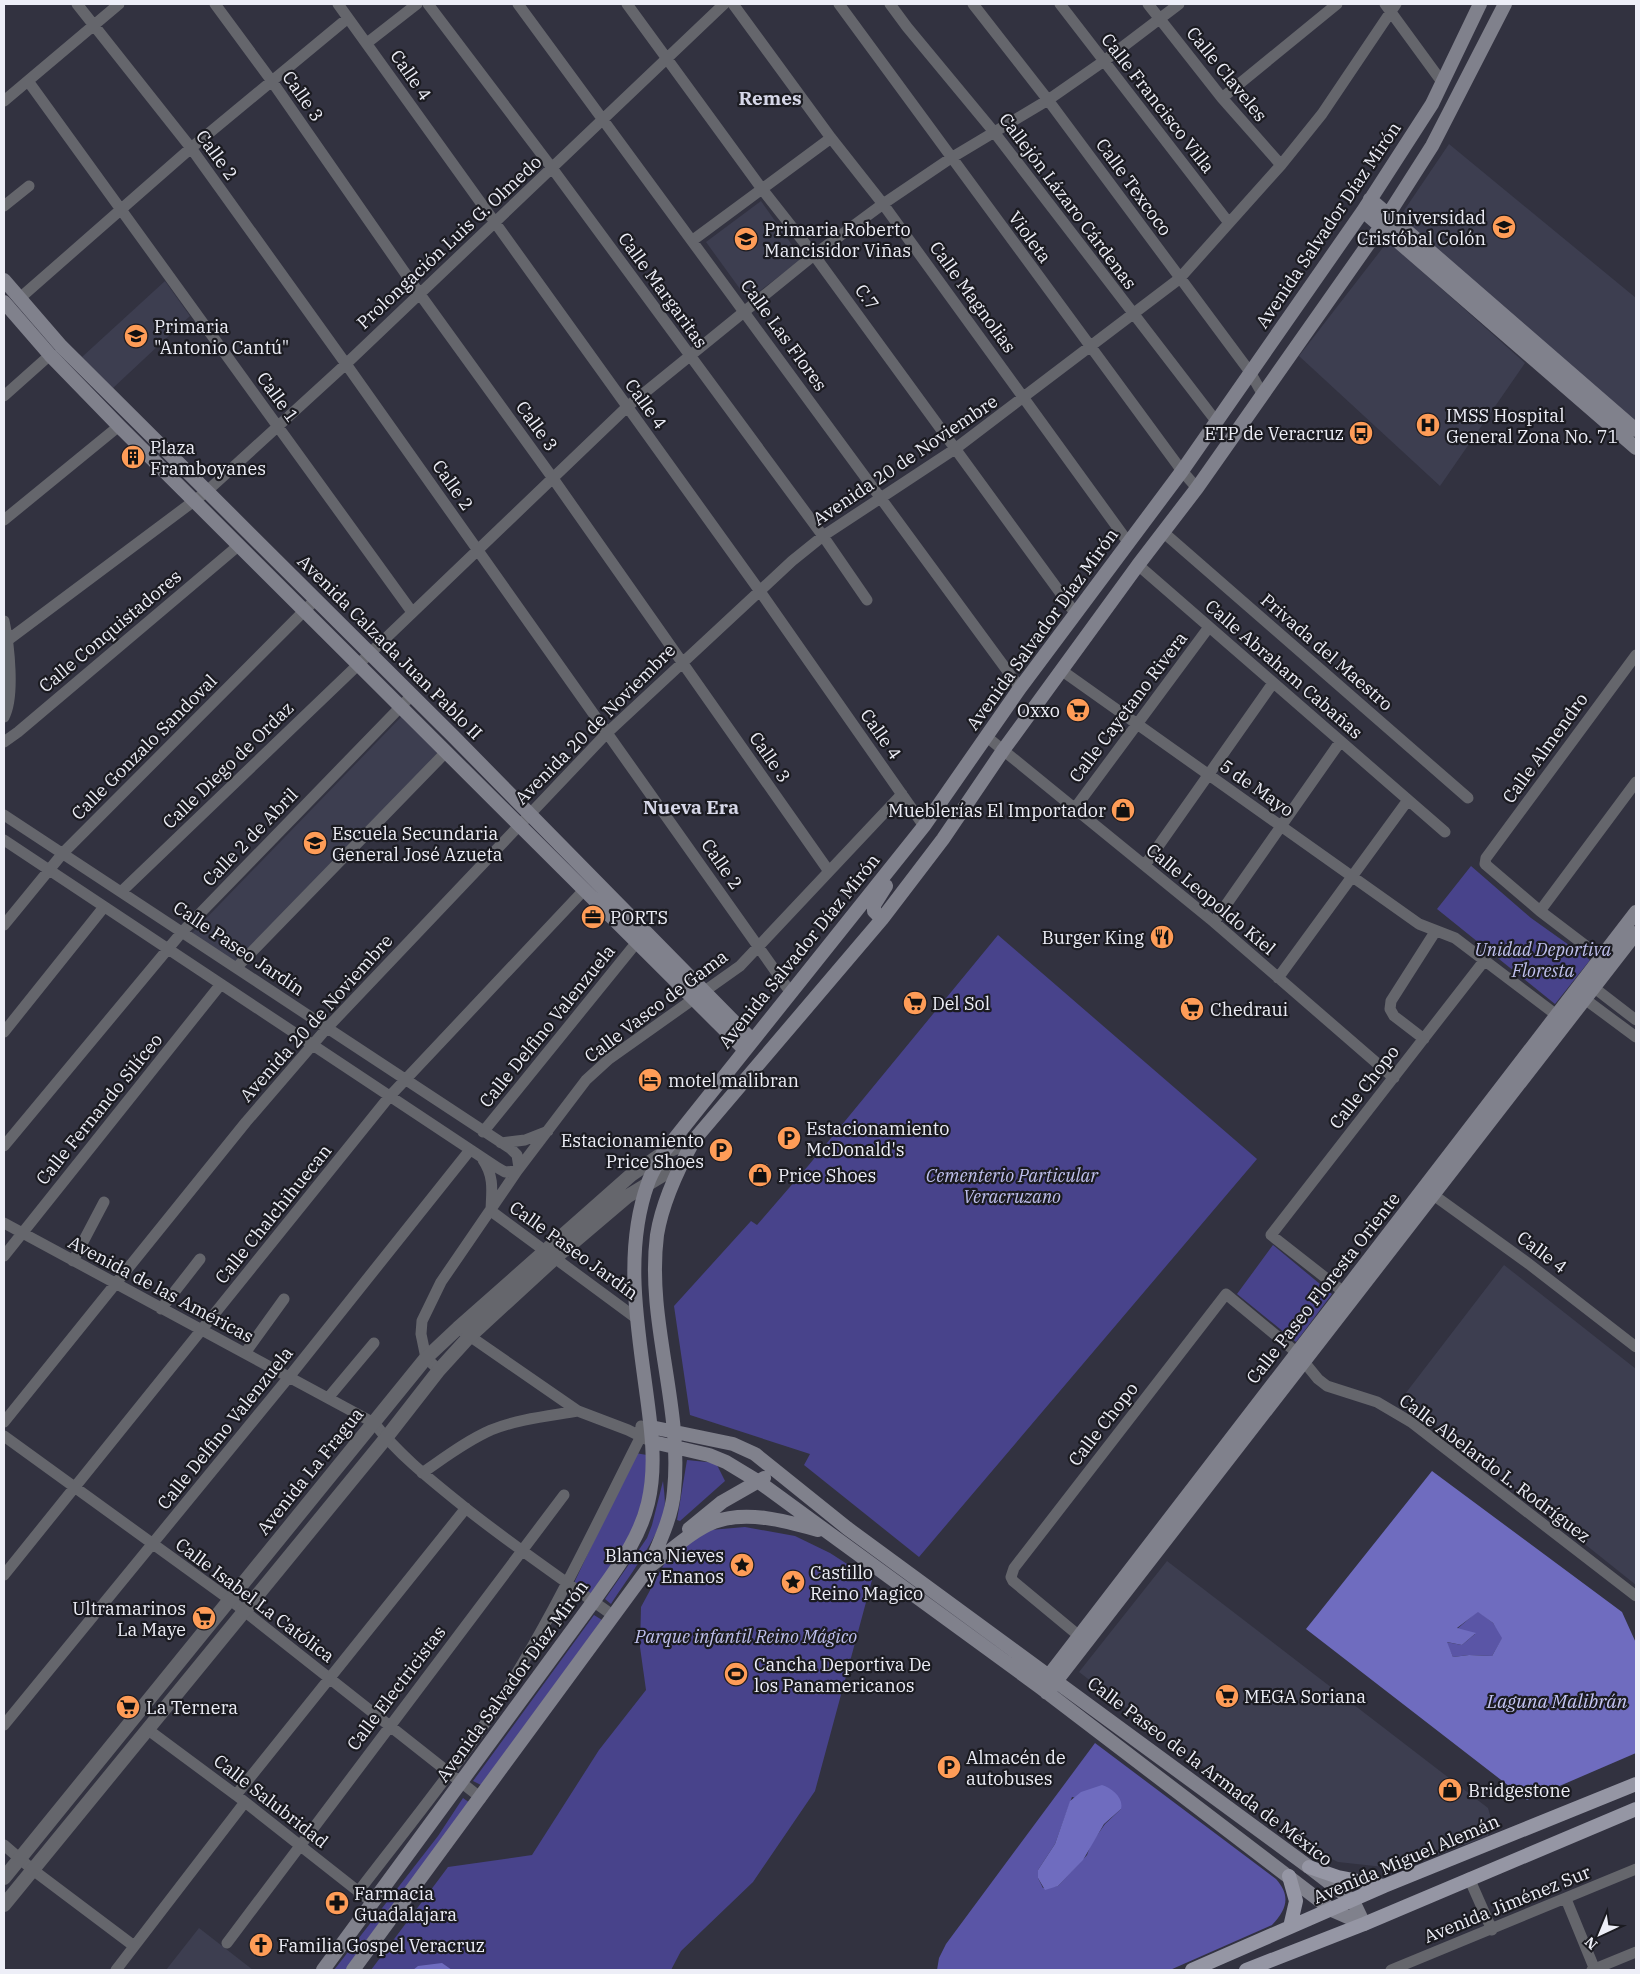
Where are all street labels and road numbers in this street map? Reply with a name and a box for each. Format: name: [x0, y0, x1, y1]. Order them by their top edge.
street label: Calle Claveles: [1182, 22, 1272, 126]
street label: Calle Francisco Villa: [1096, 28, 1220, 178]
street label: Calle 4: [385, 45, 437, 105]
street label: Calle 3: [277, 66, 329, 126]
street label: Callejón Lázaro Cárdenas: [994, 108, 1142, 294]
street label: Avenida Salvador Díaz Mirón: [1250, 117, 1406, 333]
street label: Calle 2: [191, 125, 243, 185]
street label: Calle Texcoco: [1091, 134, 1177, 240]
street label: Prolongación Luis G. Olmedo: [352, 150, 546, 334]
street label: Violeta: [1003, 207, 1057, 268]
street label: Calle Margaritas: [613, 228, 713, 352]
street label: Calle Magnolias: [925, 237, 1021, 357]
street label: Calle Las Flores: [736, 275, 832, 395]
street label: C.7: [850, 279, 884, 315]
street label: Calle 1: [252, 367, 304, 427]
street label: Calle 4: [620, 374, 672, 434]
street label: Avenida 20 de Noviembre: [808, 390, 1002, 530]
street label: Calle 3: [511, 396, 563, 456]
street label: Calle 2: [427, 455, 479, 515]
street label: Avenida Salvador Díaz Mirón: [961, 524, 1123, 734]
street label: Avenida Calzada Juan Pablo II: [293, 550, 487, 744]
street label: Calle Conquistadores: [34, 565, 186, 697]
street label: Privada del Maestro: [1256, 588, 1398, 716]
street label: Calle Abraham Cabañas: [1200, 594, 1368, 744]
street label: Calle Cayetano Rivera: [1064, 627, 1192, 787]
street label: Avenida 20 de Noviembre: [510, 639, 680, 809]
street label: Calle Gonzalo Sandoval: [66, 669, 222, 825]
street label: Calle Almendro: [1497, 688, 1593, 808]
street label: Calle Diego de Ordaz: [158, 696, 298, 834]
street label: Calle 4: [855, 704, 907, 764]
street label: Calle 3: [744, 727, 796, 787]
street label: 5 de Mayo: [1216, 754, 1298, 822]
street label: Calle 2 de Abril: [197, 783, 303, 891]
street label: Calle 2: [696, 834, 748, 894]
street label: Calle Leopoldo Kiel: [1142, 838, 1280, 960]
street label: Avenida Salvador Díaz Mirón: [713, 849, 885, 1053]
street label: Calle Paseo Jardín: [169, 896, 309, 1000]
street label: Avenida 20 de Noviembre: [235, 929, 397, 1107]
street label: Calle Delfino Valenzuela: [474, 940, 620, 1112]
street label: Calle Vasco de Gama: [580, 945, 732, 1067]
street label: Calle Fernando Silíceo: [31, 1029, 167, 1189]
street label: Calle Chopo: [1324, 1040, 1404, 1134]
street label: Calle Chalchihuecan: [210, 1140, 336, 1288]
street label: Calle Paseo Floresta Oriente: [1241, 1188, 1405, 1388]
street label: Calle Paseo Jardín: [505, 1196, 643, 1304]
street label: Calle 4: [1512, 1226, 1572, 1278]
street label: Avenida de las Américas: [64, 1230, 258, 1348]
street label: Calle Delfino Valenzuela: [152, 1342, 298, 1514]
street label: Calle Chopo: [1063, 1377, 1143, 1471]
street label: Calle Abelardo L. Rodríguez: [1395, 1389, 1595, 1547]
street label: Avenida La Fragua: [252, 1403, 368, 1539]
street label: Calle Isabel La Católica: [171, 1533, 339, 1667]
street label: Avenida Salvador Díaz Mirón: [431, 1576, 593, 1786]
street label: Calle Electricistas: [342, 1621, 450, 1755]
street label: Calle Paseo de la Armada de México: [1083, 1671, 1337, 1871]
street label: Calle Salubridad: [209, 1749, 333, 1853]
street label: Avenida Miguel Alemán: [1309, 1809, 1503, 1909]
street label: Avenida Jiménez Sur: [1420, 1860, 1594, 1948]

